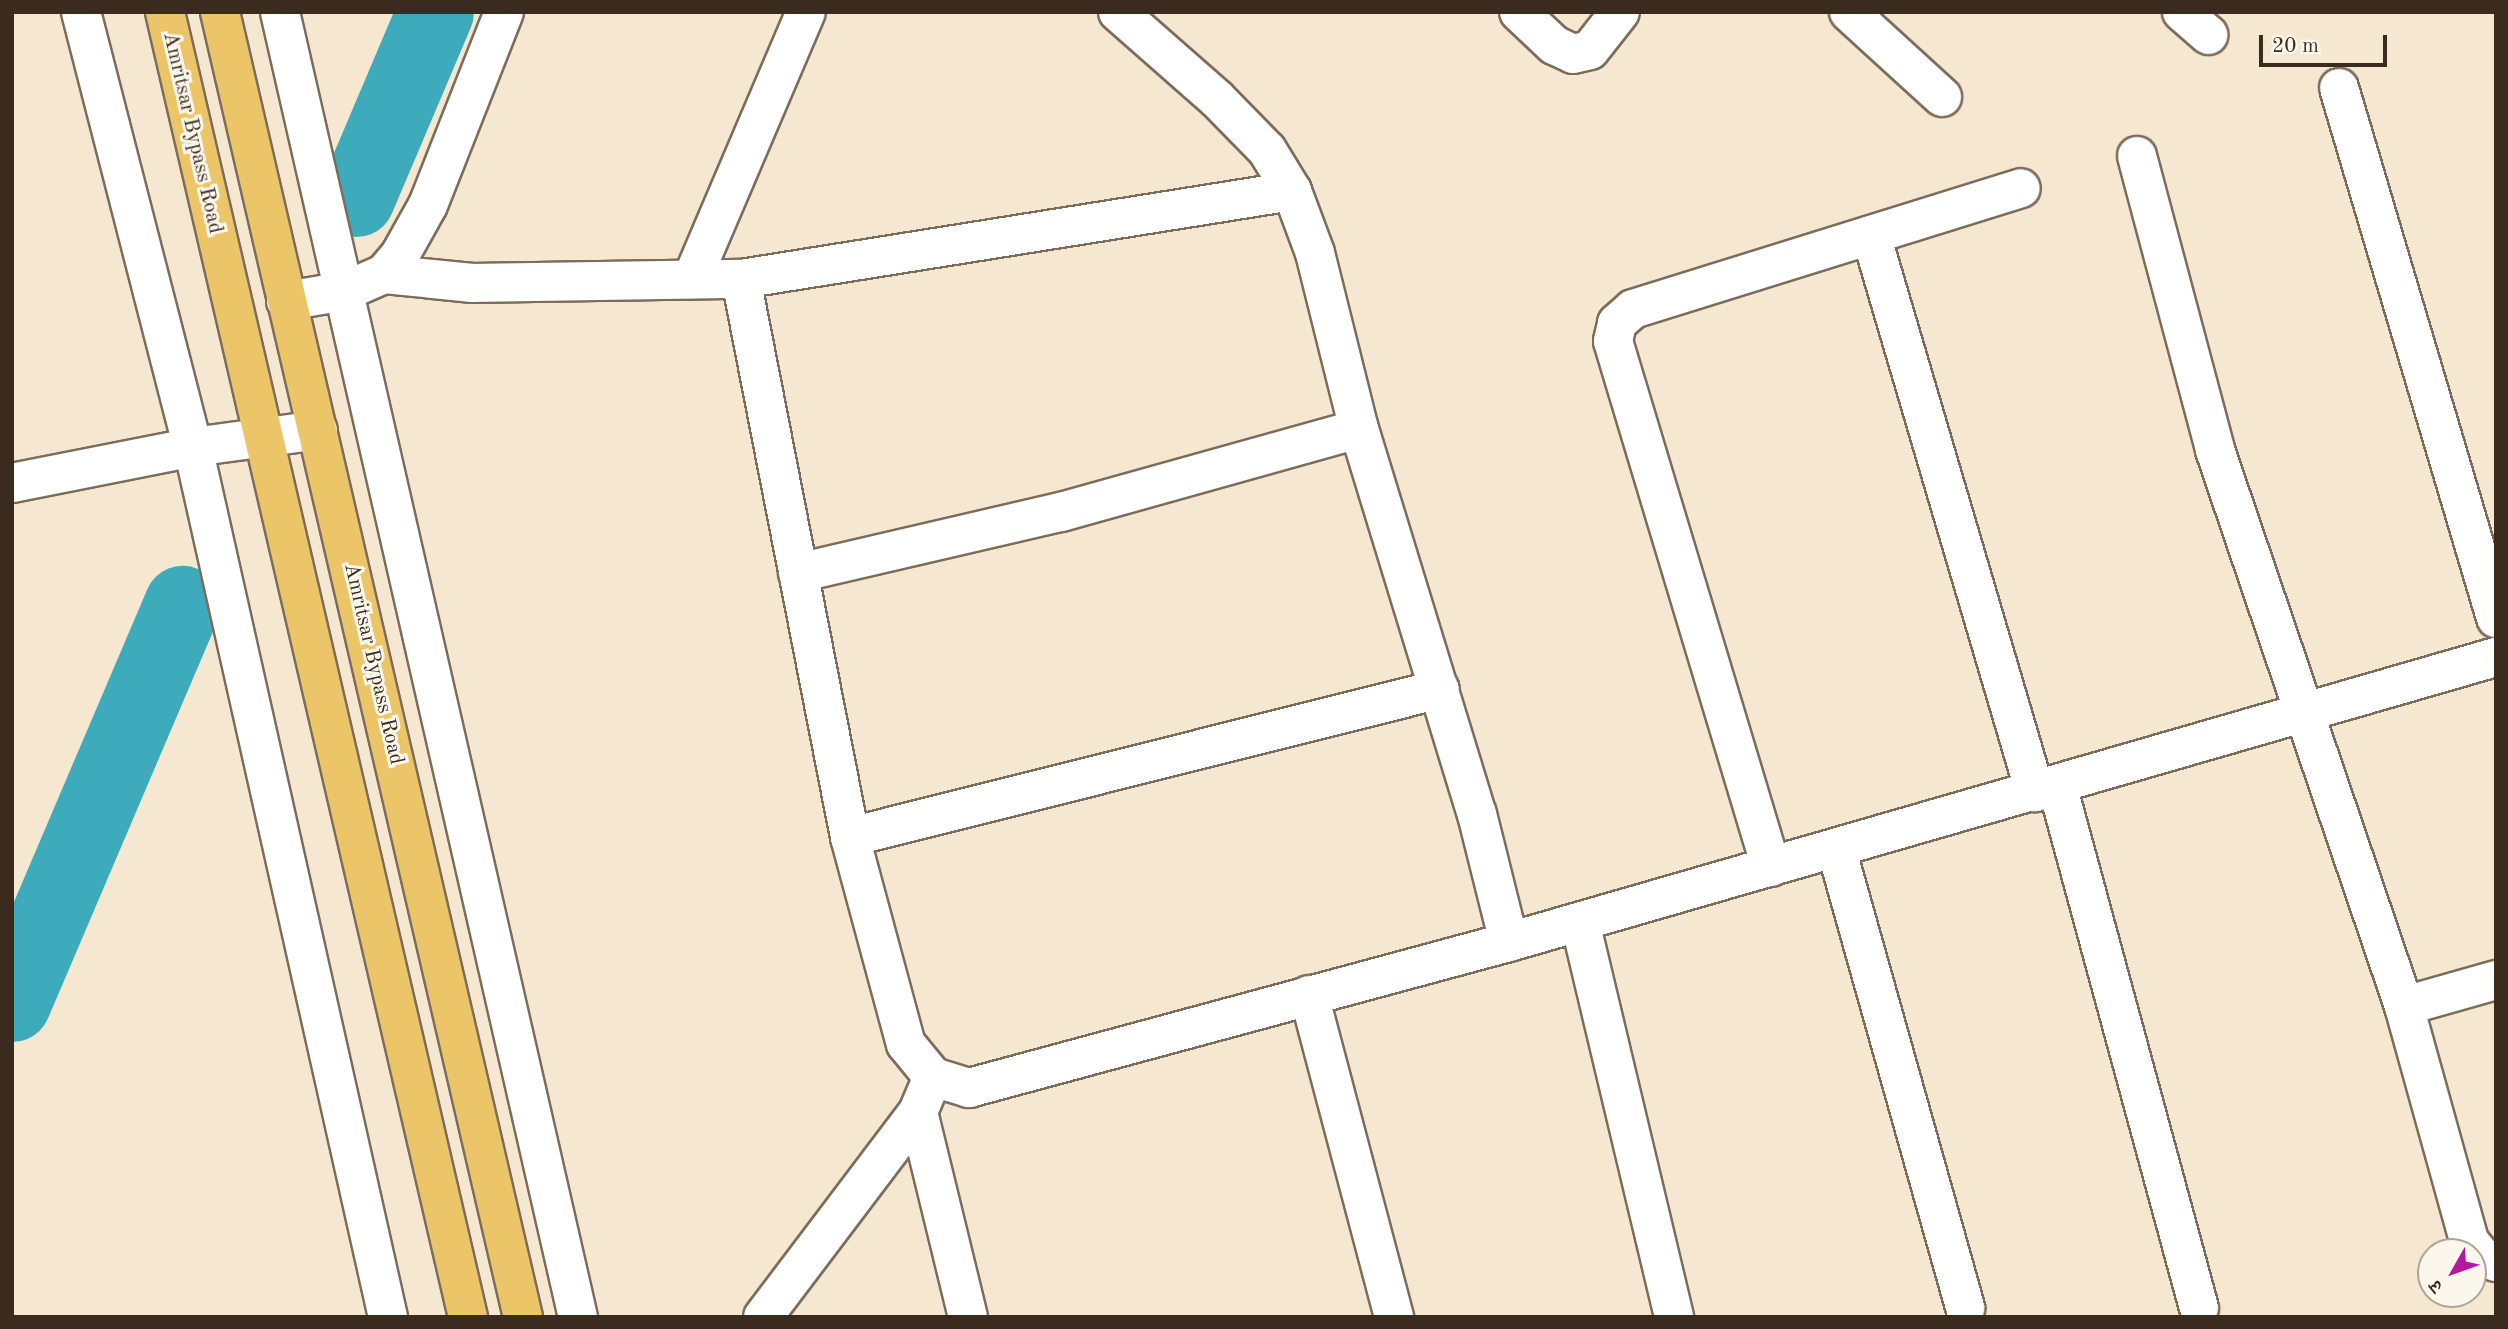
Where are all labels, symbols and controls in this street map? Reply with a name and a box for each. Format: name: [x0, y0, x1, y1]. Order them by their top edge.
scale bar: [2263, 21, 2391, 65]
street label: Amritsar Bypass Road: [157, 30, 227, 236]
text: 20 m: [2272, 36, 2319, 57]
street label: Amritsar Bypass Road: [338, 561, 408, 767]
north arrow: [2417, 1238, 2487, 1308]
text: उ: [2427, 1276, 2447, 1295]

